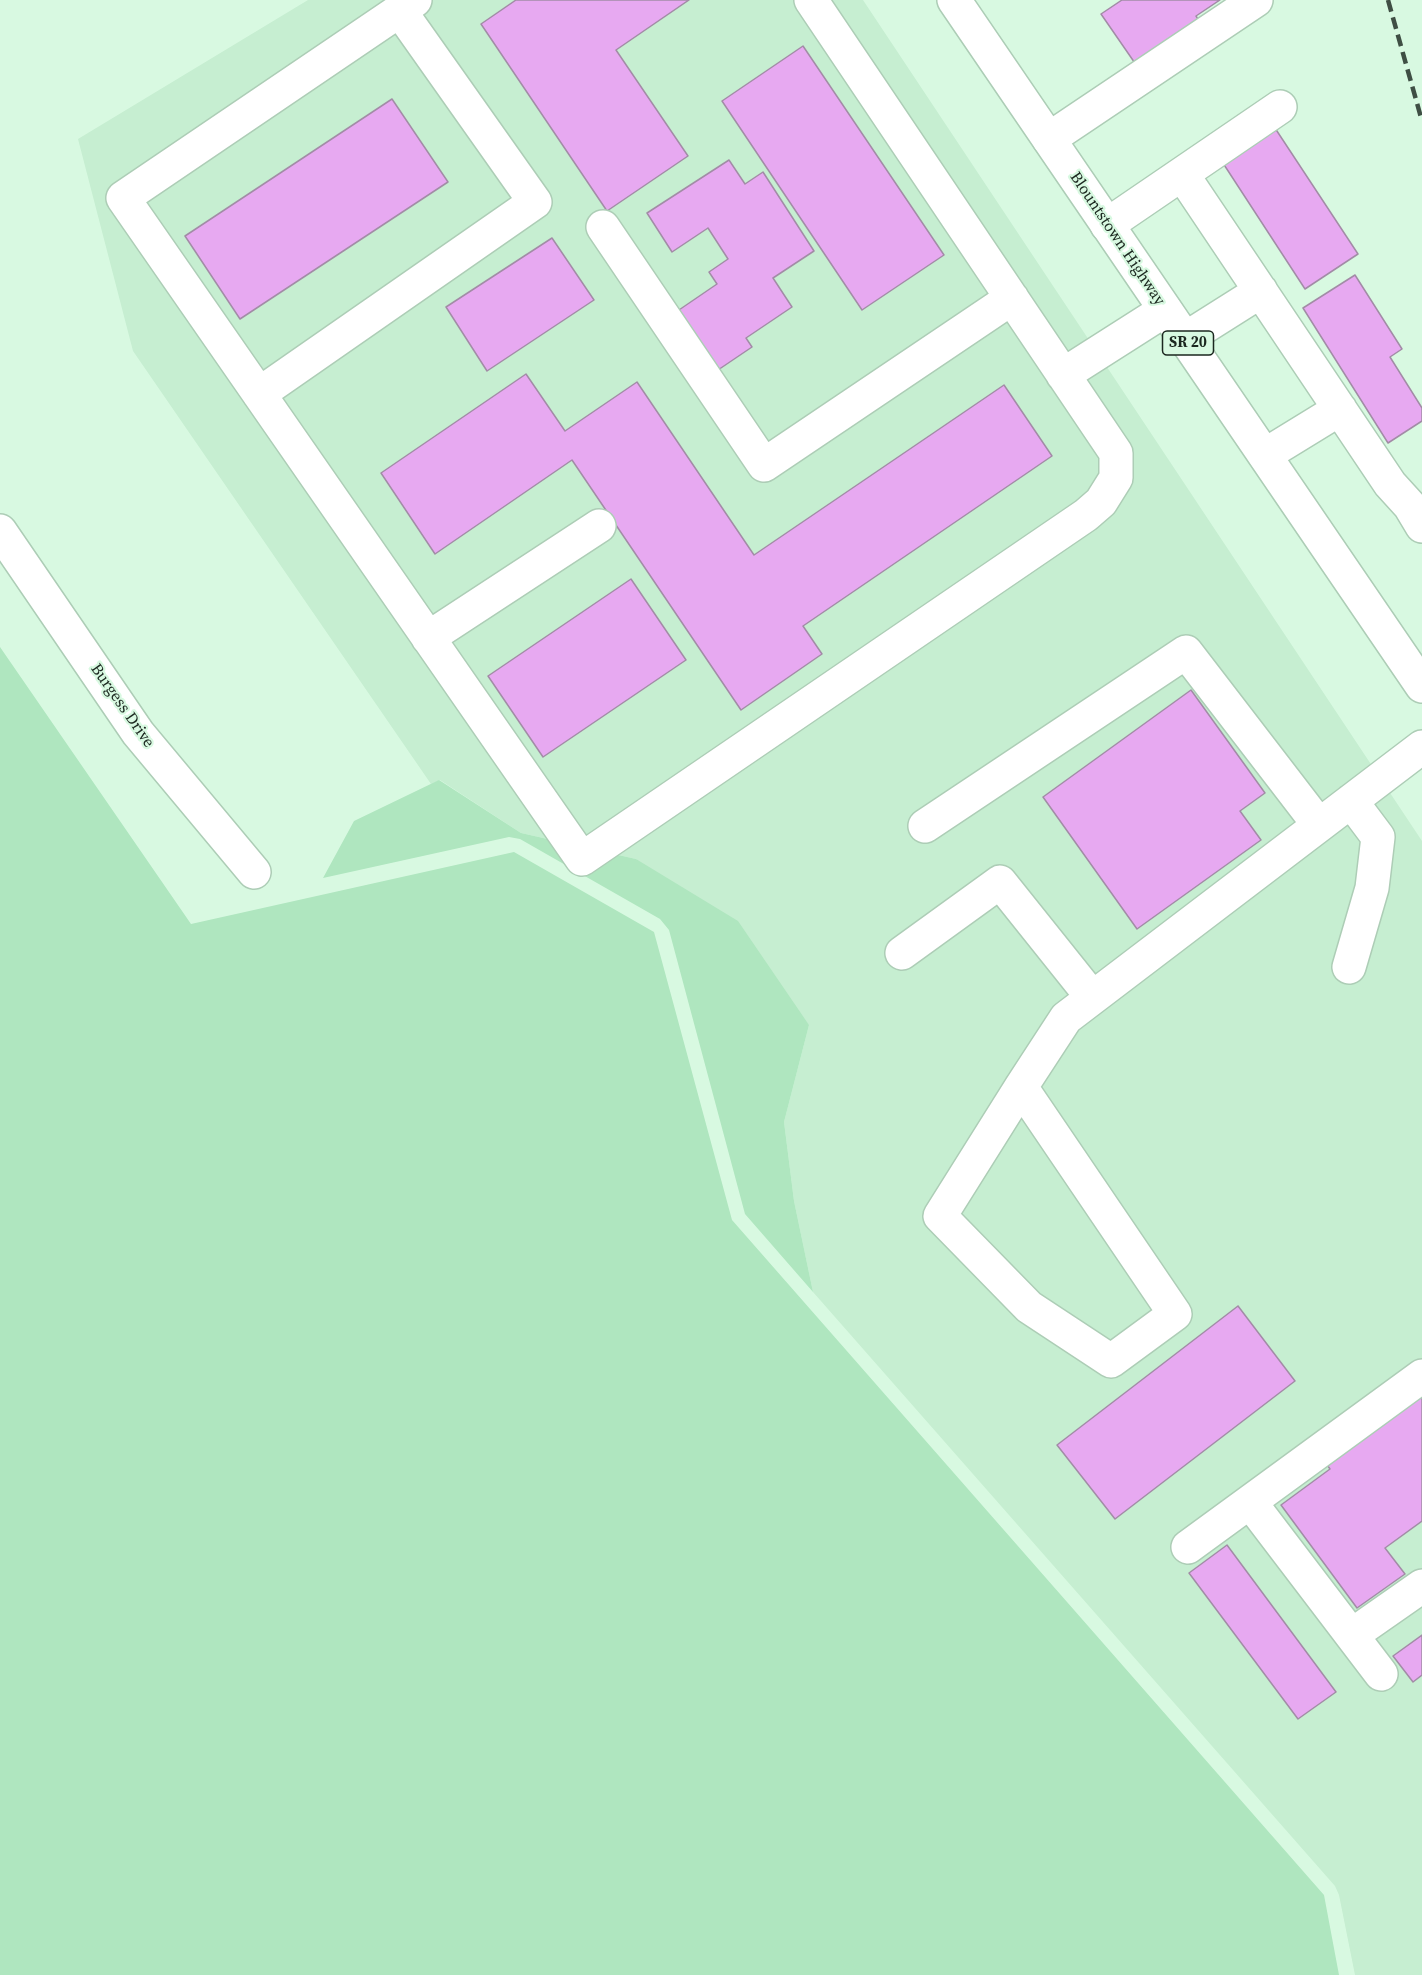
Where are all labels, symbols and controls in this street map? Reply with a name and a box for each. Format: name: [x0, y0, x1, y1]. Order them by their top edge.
street label: Blountstown Highway: [1065, 169, 1169, 309]
road number: SR 20: [1162, 331, 1214, 355]
street label: Burgess Drive: [86, 660, 158, 752]

